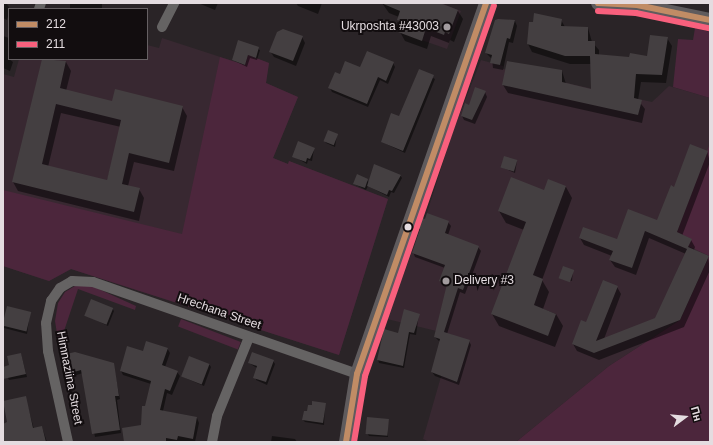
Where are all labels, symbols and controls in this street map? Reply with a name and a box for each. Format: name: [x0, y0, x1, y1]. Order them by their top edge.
legend: [8, 8, 148, 60]
text: 212: [46, 17, 66, 31]
place label: Ukrposhta #43003: [341, 20, 439, 34]
marker: Ukrposhta #43003: [442, 22, 452, 32]
text: 211: [46, 37, 65, 51]
unlabelled marker: [403, 222, 413, 232]
place label: Delivery #3: [454, 274, 514, 288]
marker: Delivery #3: [441, 276, 451, 286]
street label: Hrechana Street: [175, 291, 263, 333]
street label: Himnaziina Street: [53, 330, 85, 426]
north arrow: [665, 397, 705, 437]
text: Пн: [689, 405, 704, 422]

